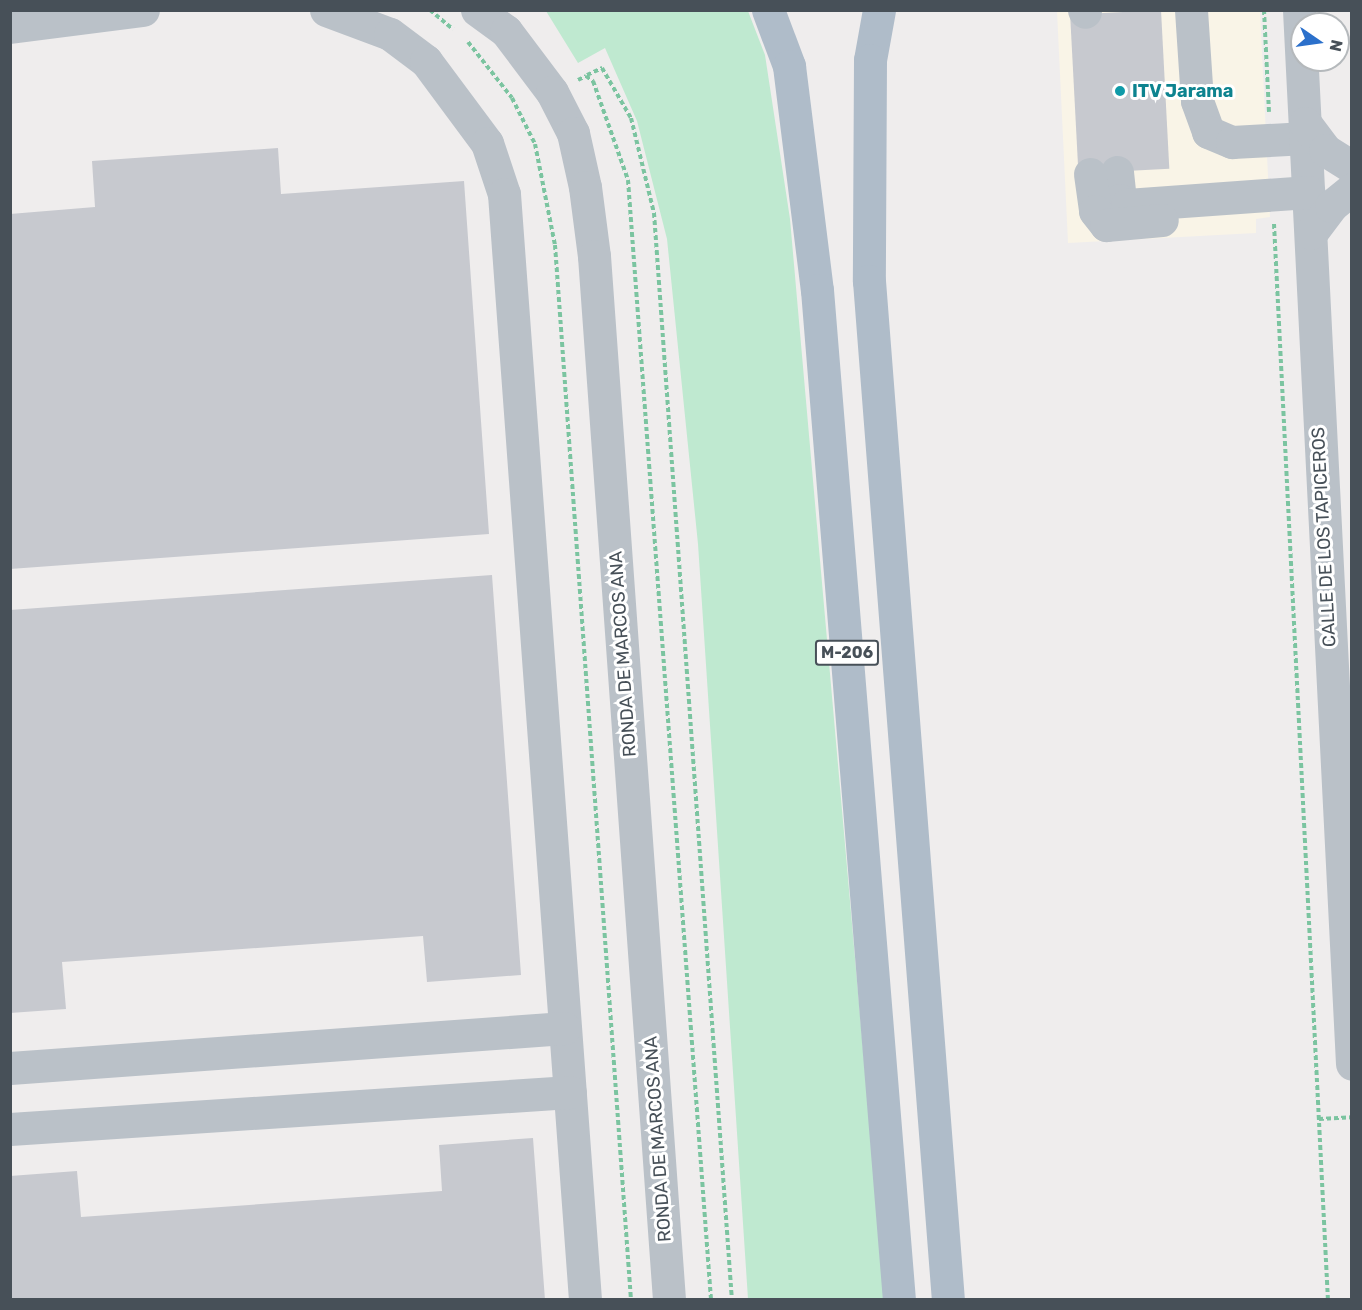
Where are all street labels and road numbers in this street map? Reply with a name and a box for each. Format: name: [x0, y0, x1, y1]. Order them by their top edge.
street label: CALLE DE LOS TAPICEROS: [1307, 426, 1341, 648]
street label: RONDA DE MARCOS ANA: [605, 550, 641, 758]
road number: M-206: [814, 640, 880, 666]
street label: RONDA DE MARCOS ANA: [640, 1035, 676, 1243]

